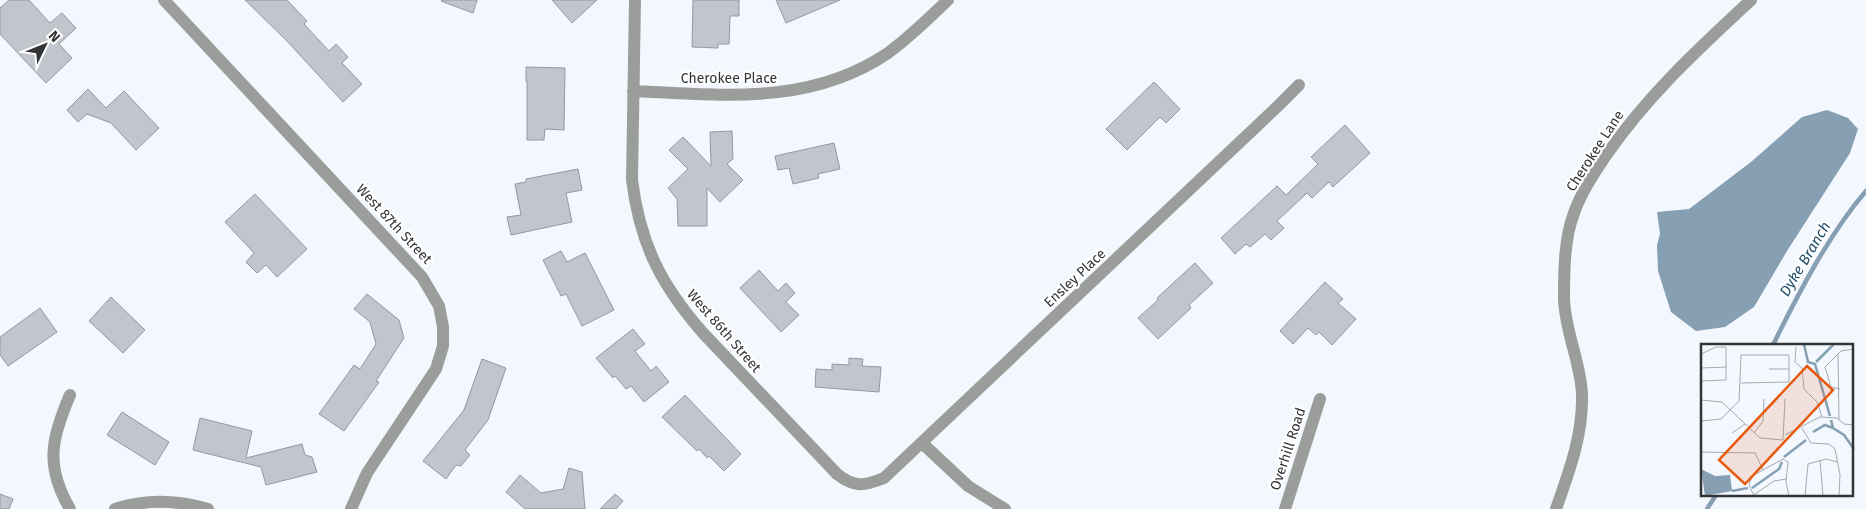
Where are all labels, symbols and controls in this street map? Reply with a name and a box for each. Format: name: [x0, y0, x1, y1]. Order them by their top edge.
north arrow: [20, 20, 70, 70]
text: N: [45, 27, 64, 46]
street label: Cherokee Place: [681, 70, 777, 87]
street label: Cherokee Lane: [1563, 107, 1627, 195]
street label: West 87th Street: [353, 181, 436, 268]
water label: Dyke Branch: [1776, 218, 1834, 300]
street label: Ensley Place: [1041, 245, 1109, 311]
street label: West 86th Street: [683, 286, 765, 377]
inset map: [1701, 344, 1854, 496]
street label: Overhill Road: [1267, 406, 1309, 492]

